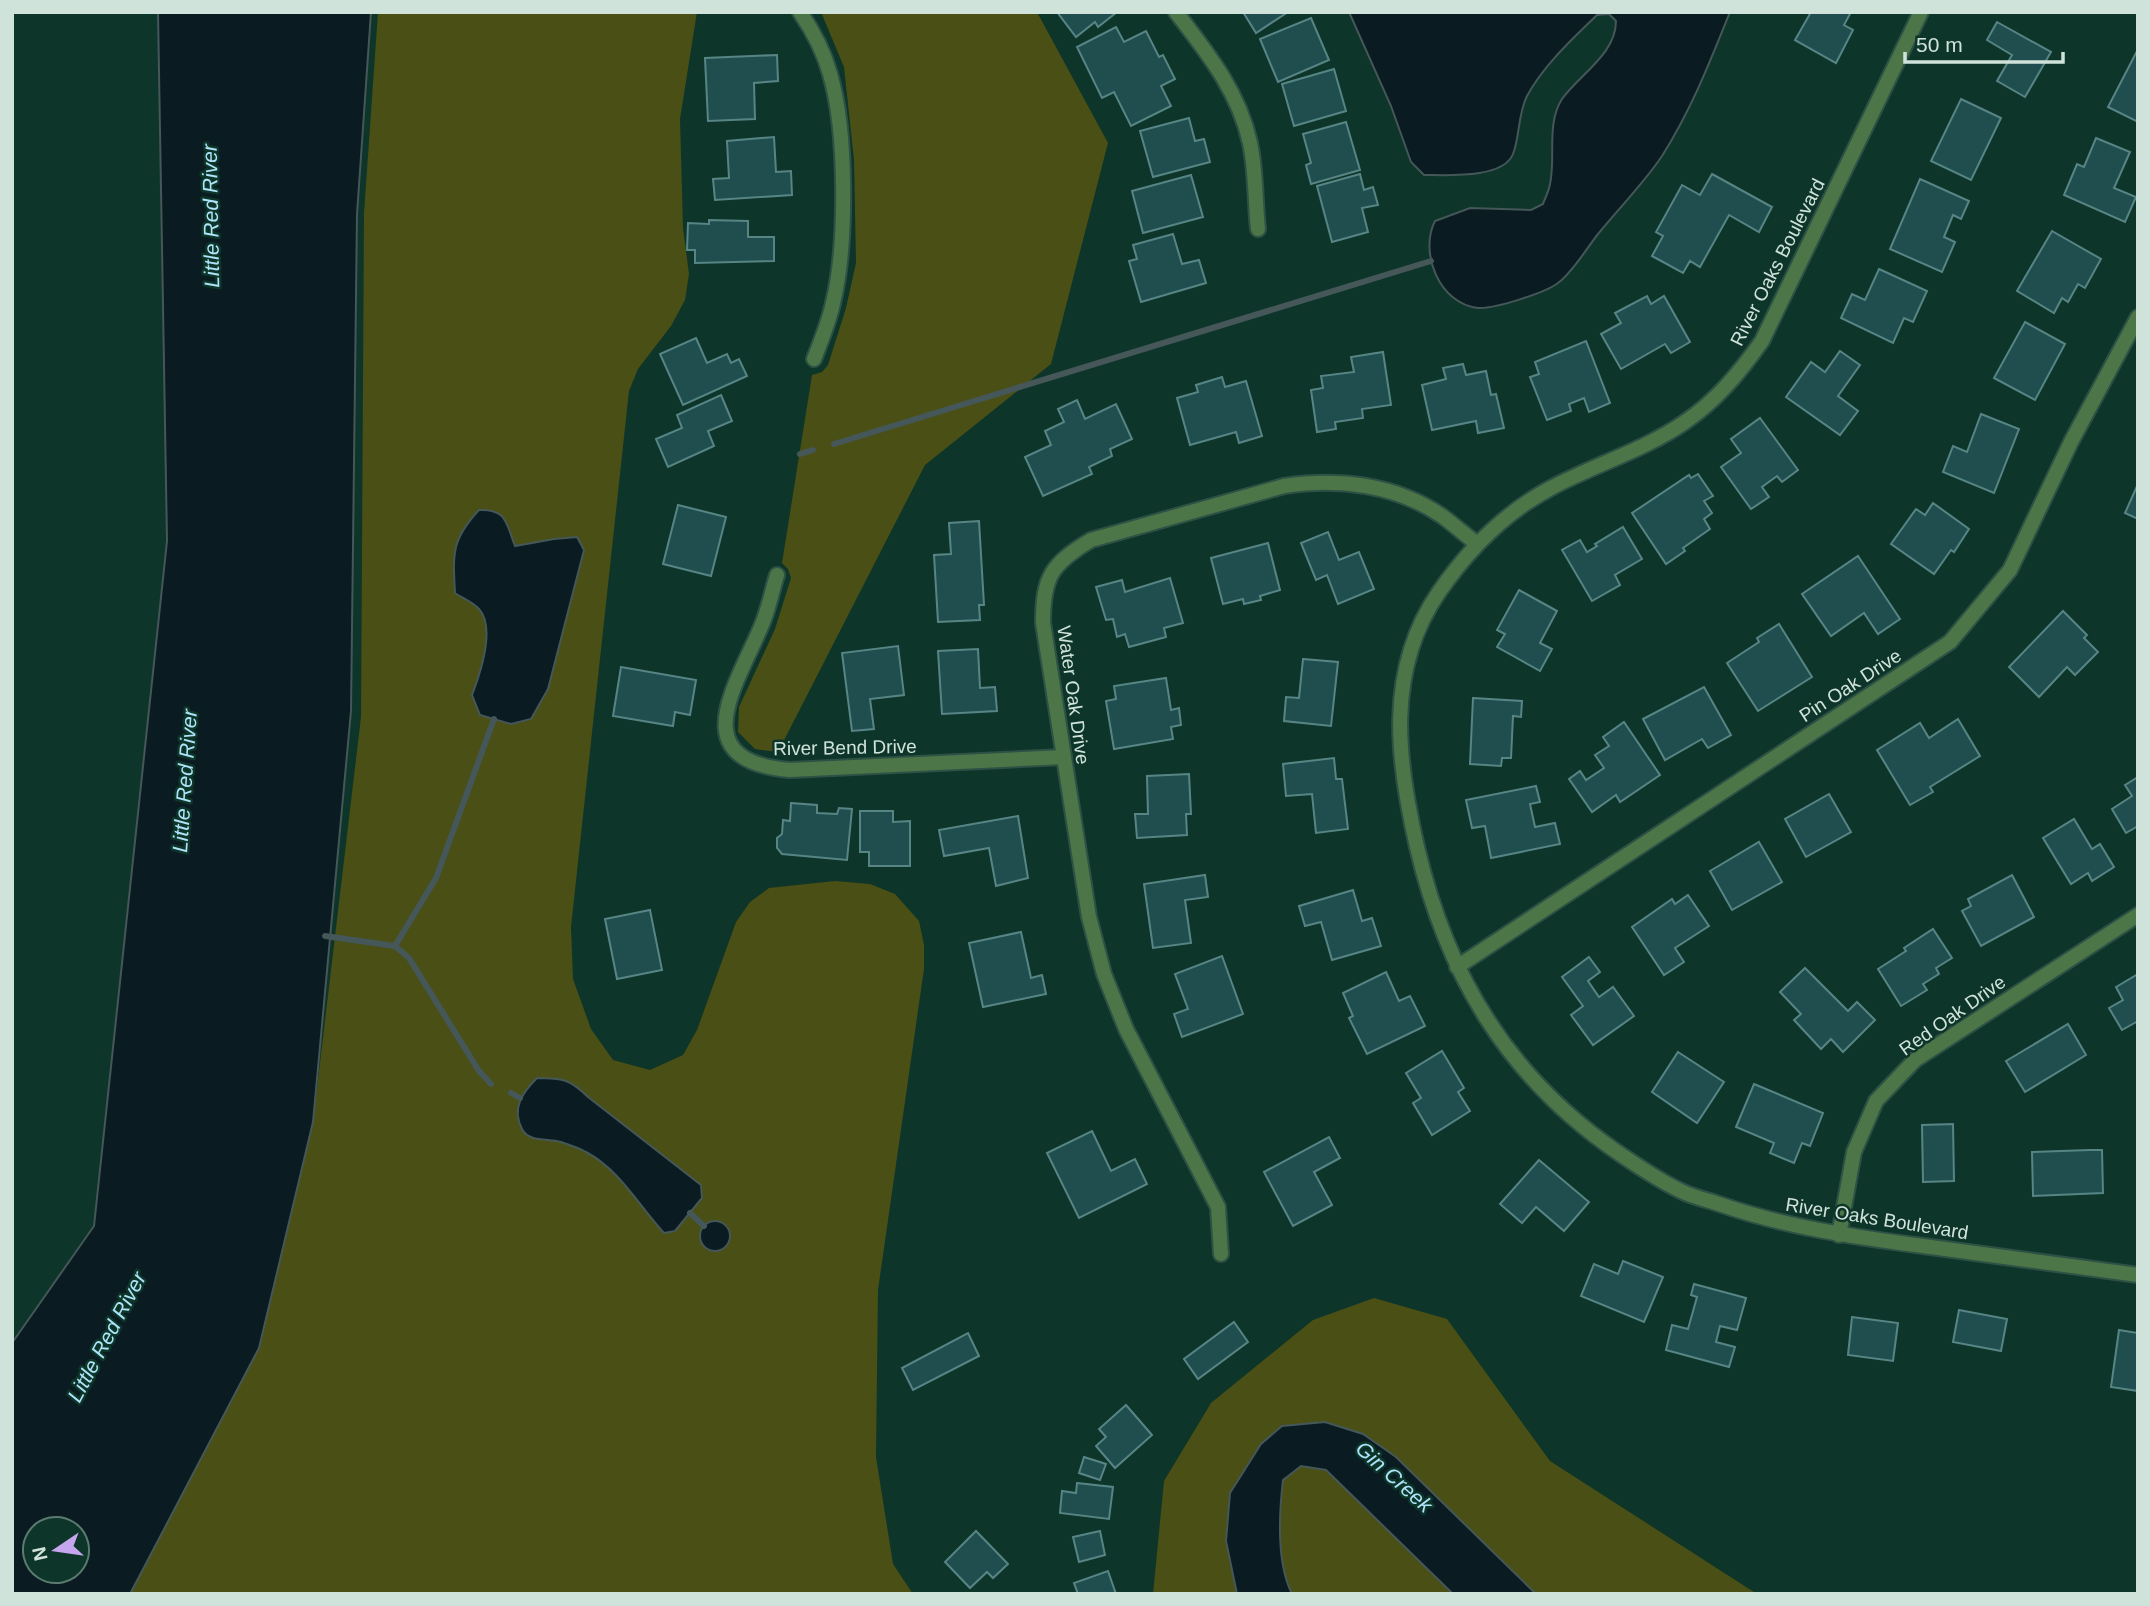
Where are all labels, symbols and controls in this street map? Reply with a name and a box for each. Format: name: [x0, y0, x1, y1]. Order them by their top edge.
scale bar: [1905, 21, 2062, 65]
text: 50 m: [1916, 33, 1963, 56]
water label: Little Red River: [198, 143, 223, 288]
street label: River Oaks Boulevard: [1726, 175, 1829, 349]
street label: Water Oak Drive: [1053, 624, 1094, 766]
street label: Pin Oak Drive: [1795, 645, 1905, 726]
water label: Little Red River: [168, 708, 201, 853]
street label: River Bend Drive: [773, 736, 917, 759]
street label: Red Oak Drive: [1895, 971, 2009, 1060]
street label: River Oaks Boulevard: [1784, 1194, 1970, 1243]
water label: Little Red River: [63, 1267, 151, 1406]
water label: Gin Creek: [1352, 1436, 1438, 1518]
north arrow: [21, 1515, 91, 1585]
text: N: [28, 1545, 52, 1563]

